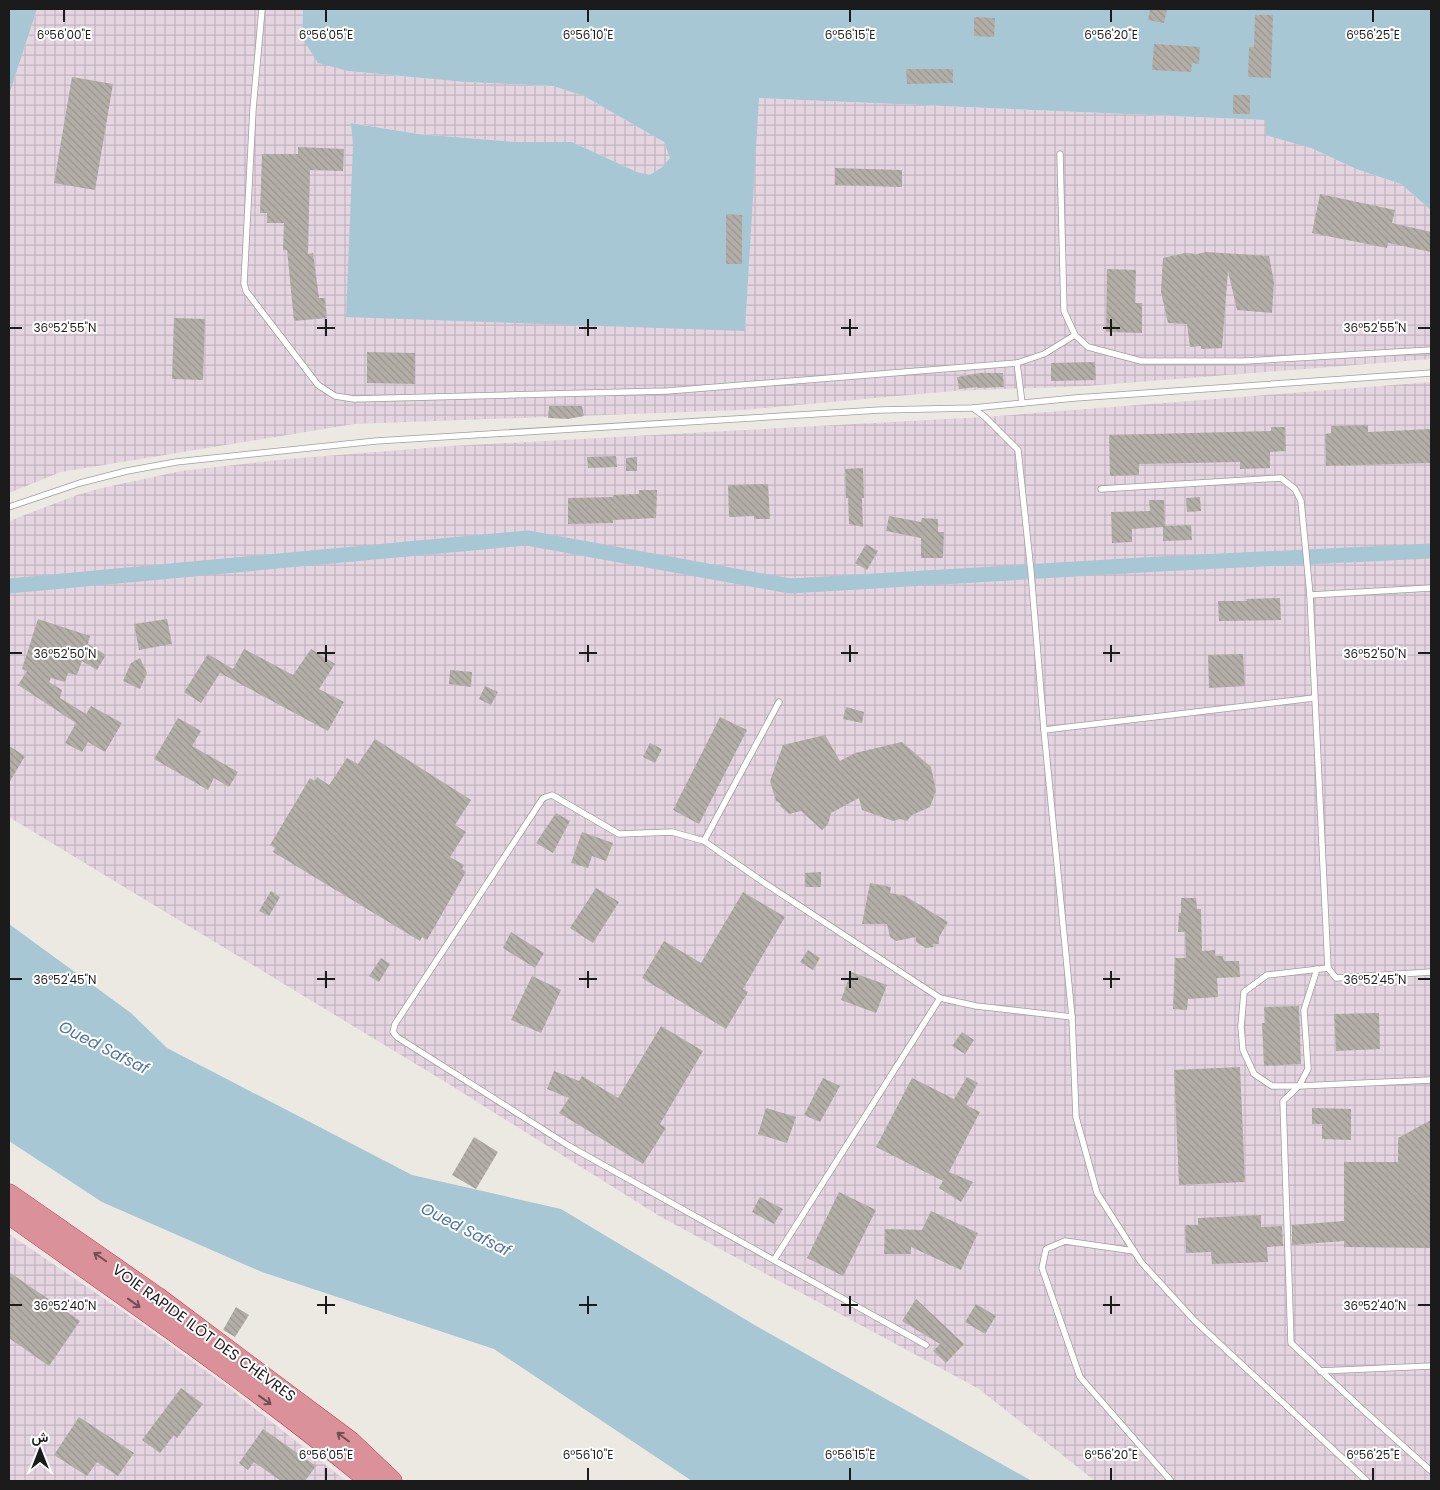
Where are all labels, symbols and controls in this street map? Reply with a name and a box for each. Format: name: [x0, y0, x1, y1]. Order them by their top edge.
text: 6°56'00"E: [37, 26, 91, 43]
text: 6°56'05"E: [299, 26, 353, 43]
text: 6°56'10"E: [563, 26, 613, 43]
text: 6°56'15"E: [825, 26, 875, 43]
text: 6°56'20"E: [1084, 26, 1138, 43]
text: 6°56'25"E: [1346, 26, 1400, 43]
text: 36°52'55"N: [34, 319, 96, 336]
text: 36°52'55"N: [1344, 319, 1406, 336]
text: 36°52'50"N: [34, 645, 96, 662]
text: 36°52'50"N: [1344, 645, 1406, 662]
text: 36°52'45"N: [34, 971, 96, 988]
text: 36°52'45"N: [1344, 971, 1406, 988]
water label: Oued Safsaf: [55, 1015, 154, 1081]
water label: Oued Safsaf: [417, 1197, 516, 1263]
one-way arrow: [93, 1252, 107, 1262]
street label: VOIE RAPIDE ILÔT DES CHÈVRES: [108, 1259, 300, 1406]
text: 36°52'40"N: [34, 1297, 96, 1314]
text: 36°52'40"N: [1344, 1297, 1406, 1314]
one-way arrow: [127, 1298, 141, 1308]
one-way arrow: [258, 1394, 271, 1405]
north arrow: [15, 1425, 65, 1475]
text: ش: [32, 1427, 49, 1447]
one-way arrow: [337, 1431, 350, 1442]
text: 6°56'05"E: [299, 1446, 353, 1463]
text: 6°56'10"E: [563, 1446, 613, 1463]
text: 6°56'15"E: [825, 1446, 875, 1463]
text: 6°56'20"E: [1084, 1446, 1138, 1463]
text: 6°56'25"E: [1346, 1446, 1400, 1463]

